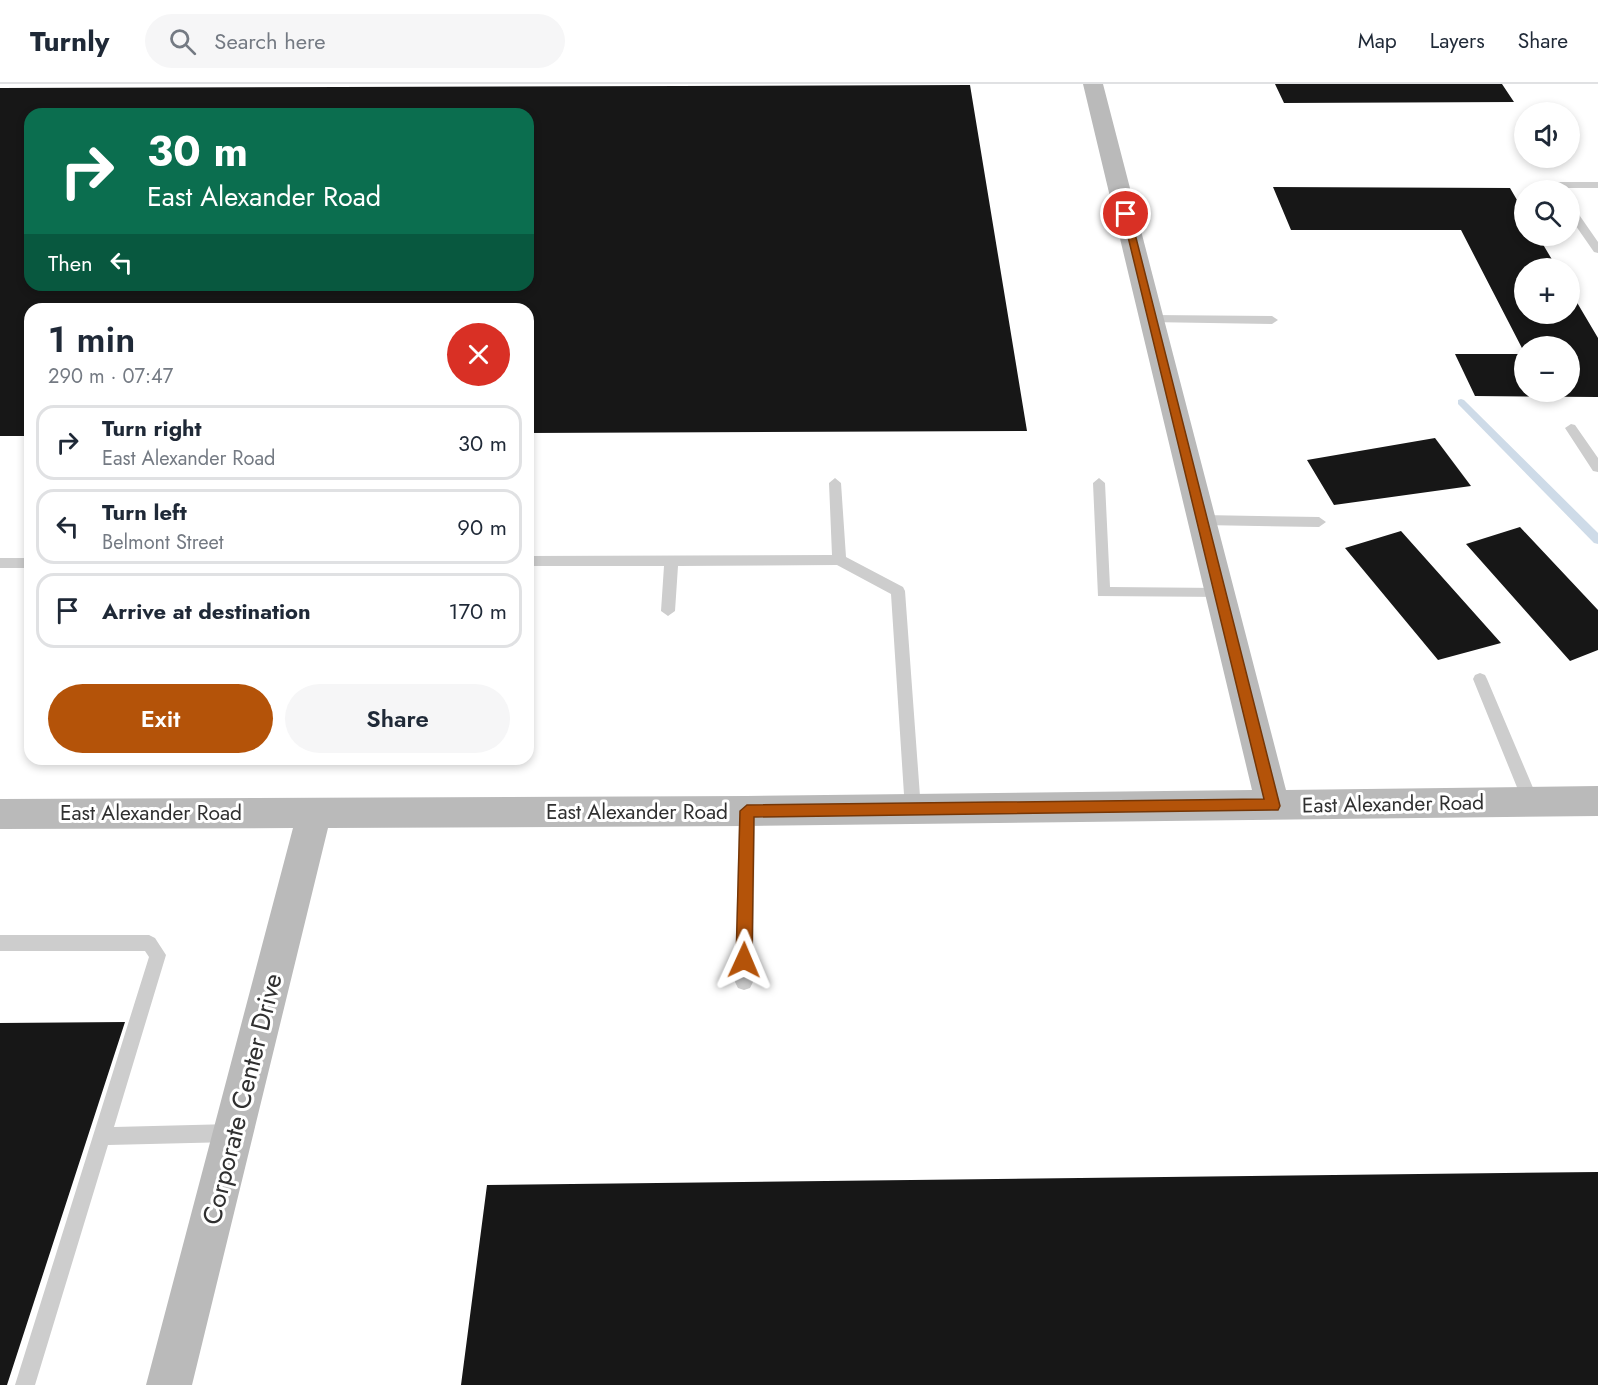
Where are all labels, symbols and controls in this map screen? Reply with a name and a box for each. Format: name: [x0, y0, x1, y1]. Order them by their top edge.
search box: [145, 14, 565, 68]
text: Turnly: [30, 21, 109, 62]
icon: search: [166, 25, 199, 58]
text: Search here: [214, 25, 326, 57]
text: Map: [1358, 26, 1397, 56]
text: Layers: [1430, 26, 1485, 56]
text: Share: [1518, 26, 1568, 56]
map controls: [1514, 102, 1580, 402]
button: sound: [1514, 102, 1580, 168]
text: 30 m: [147, 121, 248, 182]
icon: right: [48, 132, 126, 210]
text: East Alexander Road: [147, 177, 381, 216]
button: search: [1514, 180, 1580, 246]
pin: [1100, 188, 1151, 239]
icon: arrive: [1109, 197, 1142, 230]
icon: left: [105, 246, 138, 279]
text: Then: [48, 247, 93, 279]
button: +: [1514, 258, 1580, 324]
text: 1 min: [48, 313, 135, 365]
button: close: [447, 323, 510, 386]
button: −: [1514, 336, 1580, 402]
text: 290 m · 07:47: [48, 362, 173, 391]
text: Turn right: [102, 412, 202, 444]
icon: right: [51, 426, 84, 459]
text: 30 m: [458, 427, 507, 459]
text: East Alexander Road: [102, 444, 276, 473]
text: Turn left: [102, 496, 187, 528]
icon: left: [51, 510, 84, 543]
text: 90 m: [457, 511, 507, 543]
text: Belmont Street: [102, 528, 224, 557]
icon: arrive: [51, 594, 84, 627]
text: Arrive at destination: [102, 595, 311, 627]
text: 170 m: [449, 595, 507, 627]
button: Exit: [48, 684, 273, 753]
button: Share: [285, 684, 510, 753]
street label: East Alexander Road: [1302, 787, 1484, 821]
street label: East Alexander Road: [546, 797, 728, 827]
street label: East Alexander Road: [60, 798, 242, 828]
position arrow: [712, 928, 776, 992]
street label: Corporate Center Drive: [192, 969, 292, 1229]

